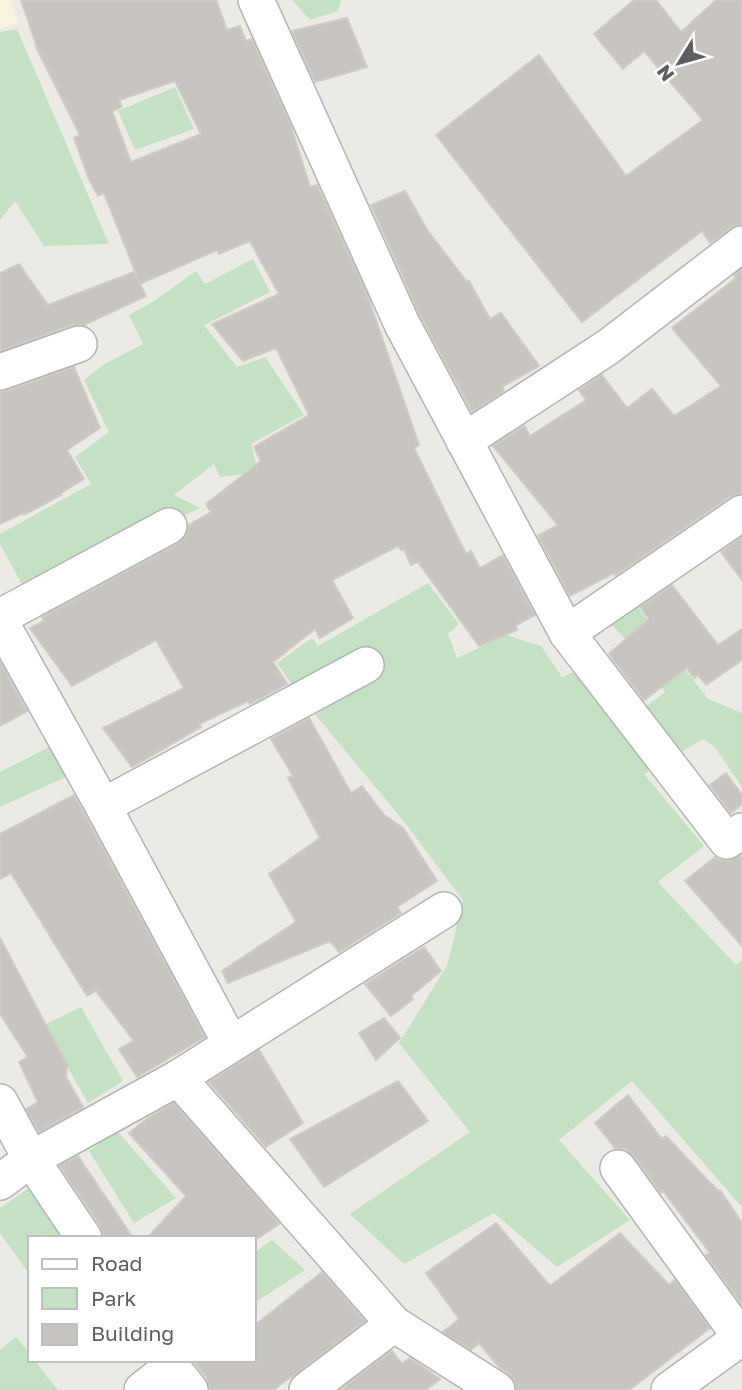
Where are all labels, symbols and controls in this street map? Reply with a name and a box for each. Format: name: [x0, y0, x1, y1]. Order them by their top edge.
north arrow: [644, 28, 714, 98]
text: N: [651, 61, 679, 86]
legend: [28, 1236, 256, 1362]
text: Road: [91, 1250, 142, 1276]
text: Park: [91, 1285, 137, 1311]
text: Building: [91, 1320, 174, 1346]

